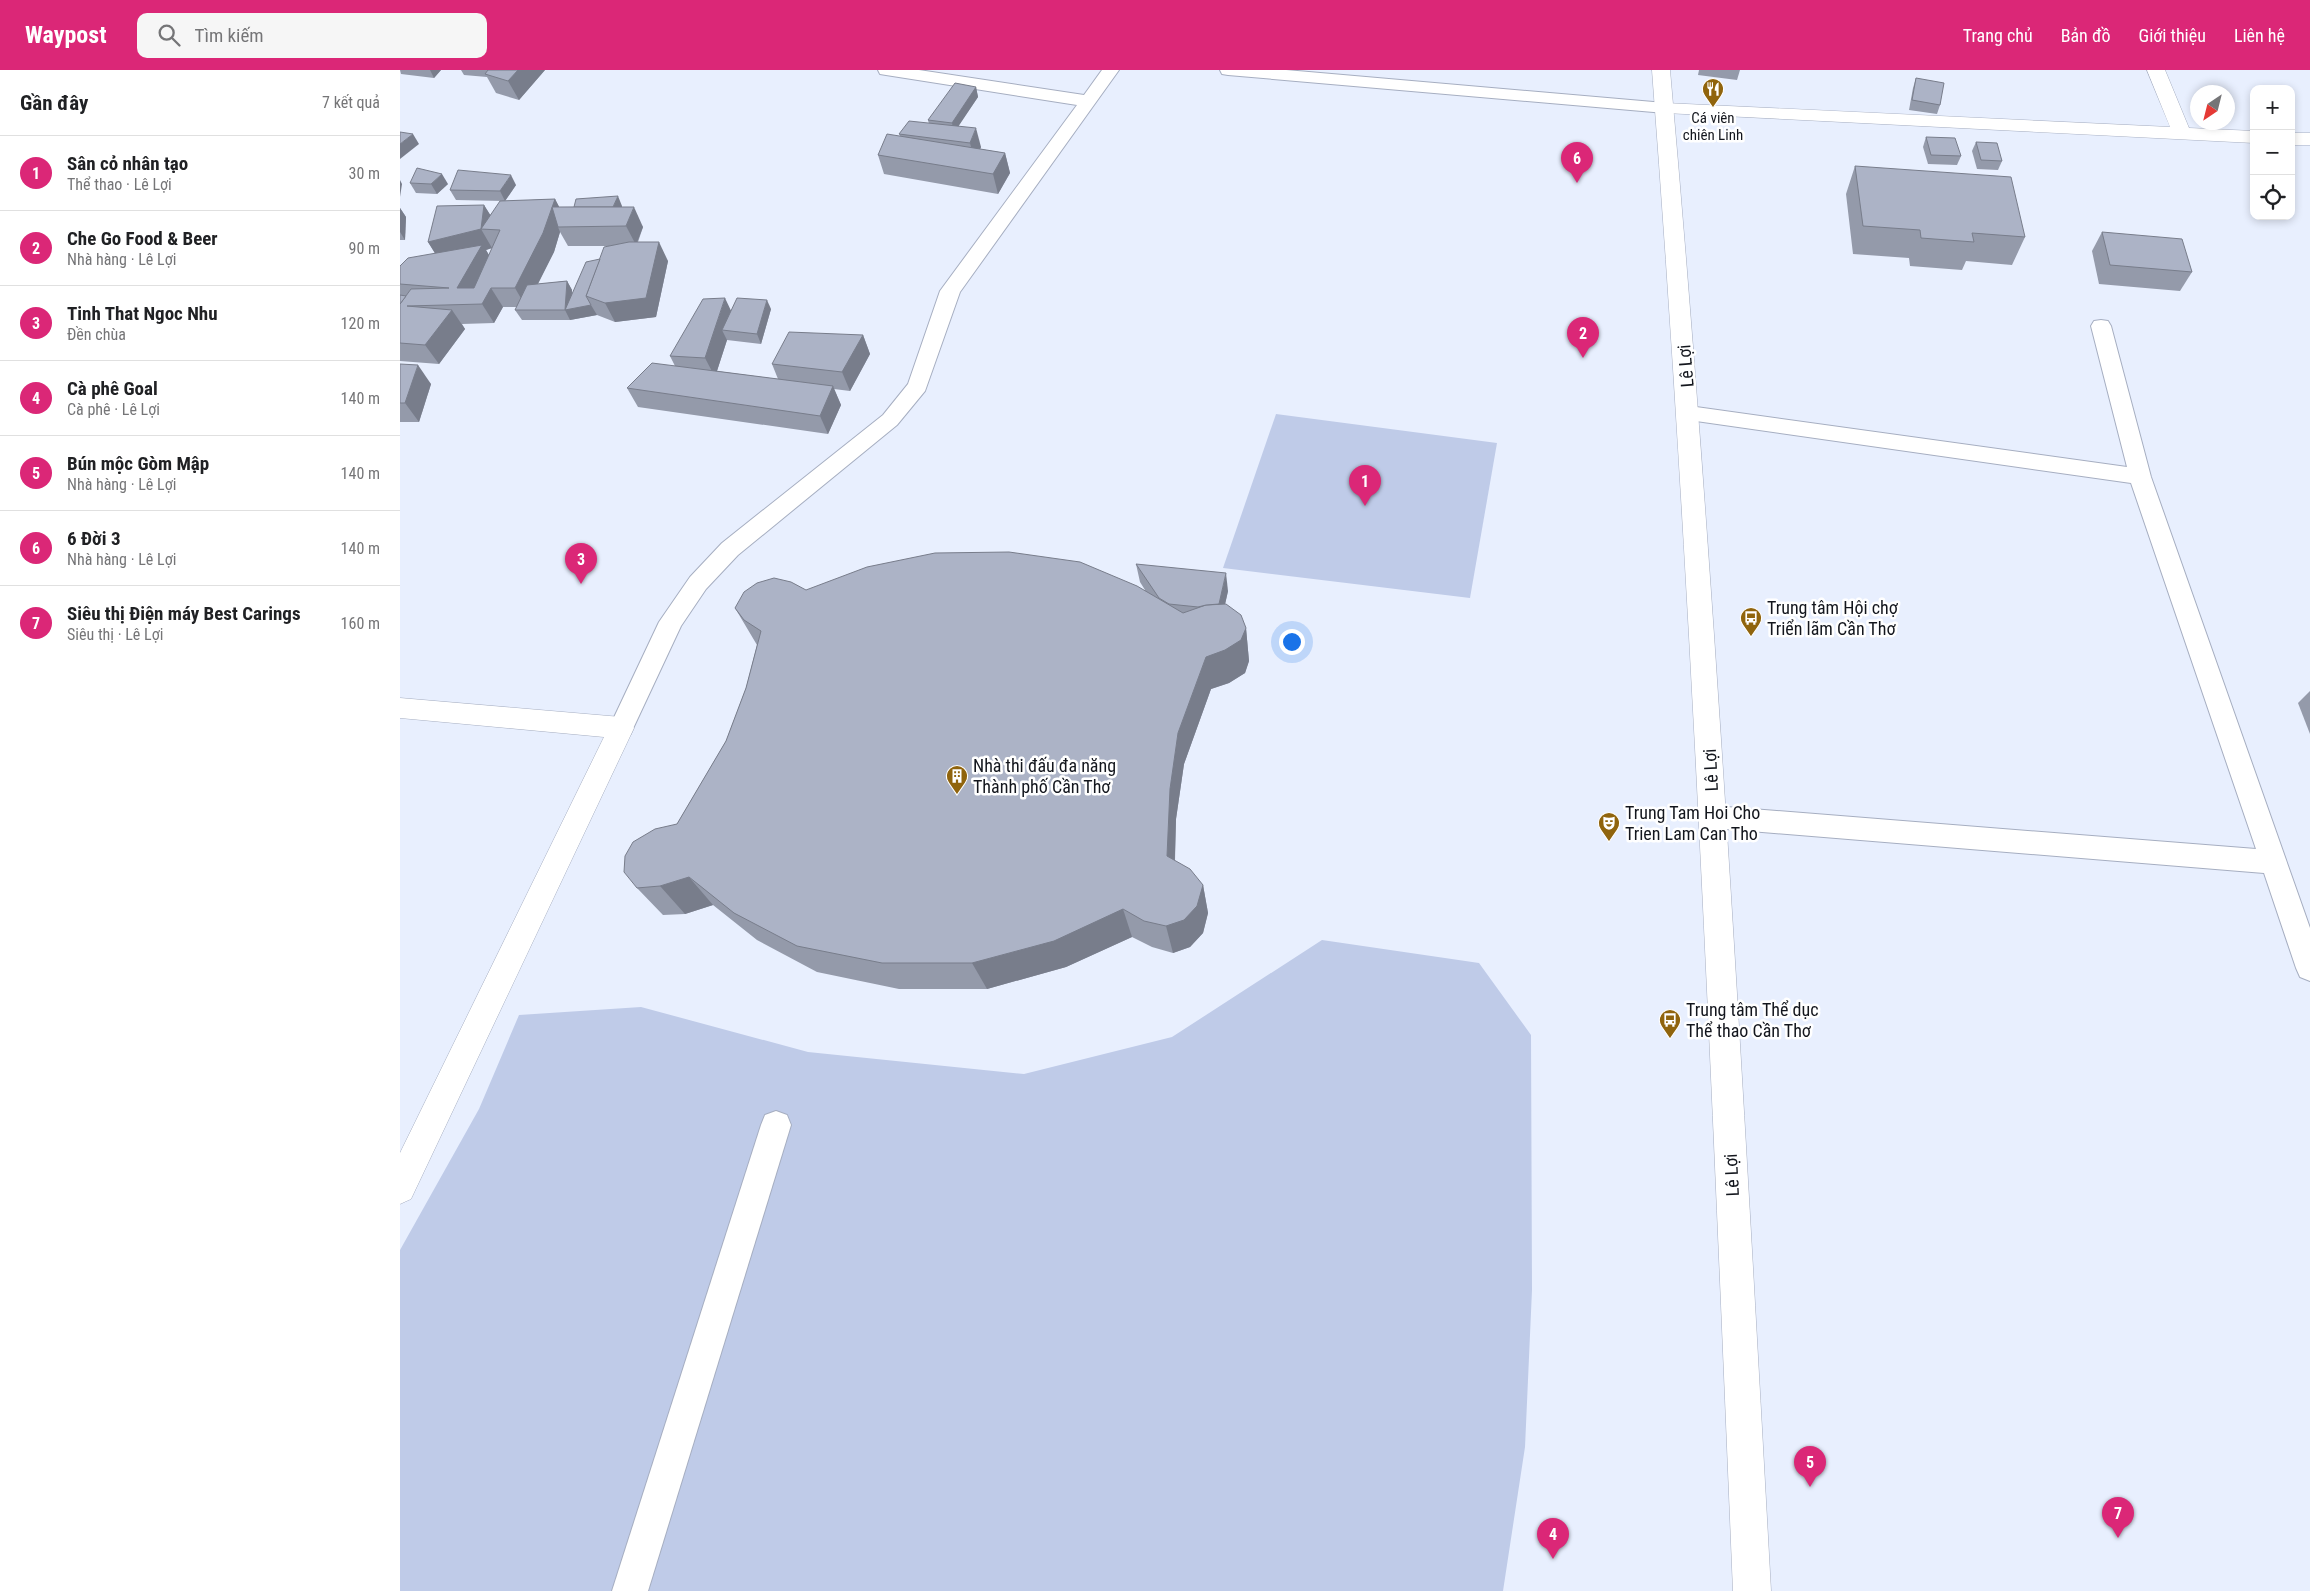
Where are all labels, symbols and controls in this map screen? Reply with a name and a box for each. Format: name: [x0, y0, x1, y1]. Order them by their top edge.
search box: [137, 13, 487, 58]
text: Waypost: [25, 21, 107, 49]
icon: search: [155, 21, 183, 49]
text: Tìm kiếm: [195, 24, 264, 47]
text: Trang chủ: [1963, 25, 2033, 46]
text: Bản đồ: [2061, 25, 2111, 46]
text: Giới thiệu: [2139, 25, 2206, 46]
text: Liên hệ: [2234, 25, 2285, 46]
restaurant icon: Cá viên chiên Linh: [1701, 77, 1725, 108]
north arrow: [2190, 85, 2235, 130]
map controls: [2250, 85, 2295, 220]
button: +: [2250, 85, 2295, 130]
text: Gần đây: [20, 91, 88, 115]
text: 7 kết quả: [322, 93, 380, 112]
place label: Cá viên chiên Linh: [1683, 109, 1743, 144]
button: −: [2250, 130, 2295, 175]
pin: 6: [1561, 142, 1593, 183]
text: Sân cỏ nhân tạo: [67, 152, 188, 175]
text: 1: [32, 164, 40, 183]
text: 30 m: [348, 164, 380, 183]
text: Thể thao · Lê Lợi: [67, 175, 172, 194]
button: locate: [2250, 175, 2295, 220]
text: Che Go Food & Beer: [67, 227, 218, 250]
text: 2: [32, 239, 40, 258]
text: 90 m: [348, 239, 380, 258]
text: Nhà hàng · Lê Lợi: [67, 250, 176, 269]
text: Tinh That Ngoc Nhu: [67, 302, 218, 325]
text: 3: [32, 314, 40, 333]
text: 120 m: [341, 314, 380, 333]
pin: 2: [1567, 317, 1599, 358]
text: Đền chùa: [67, 325, 126, 344]
street label: Lê Lợi: [1673, 344, 1698, 388]
text: Cà phê Goal: [67, 377, 158, 400]
text: 4: [32, 389, 40, 408]
text: 140 m: [341, 389, 380, 408]
text: Cà phê · Lê Lợi: [67, 400, 160, 419]
text: Bún mộc Gòm Mập: [67, 452, 209, 475]
text: 5: [32, 464, 40, 483]
text: 140 m: [341, 464, 380, 483]
pin: 1: [1349, 465, 1381, 506]
text: Nhà hàng · Lê Lợi: [67, 475, 176, 494]
text: 6 Đời 3: [67, 527, 121, 550]
text: 6: [32, 539, 40, 558]
text: 140 m: [341, 539, 380, 558]
pin: 3: [565, 543, 597, 584]
text: Nhà hàng · Lê Lợi: [67, 550, 176, 569]
place label: Trung tâm Hội chợ Triển lãm Cần Thơ: [1767, 597, 1899, 639]
text: Siêu thị Điện máy Best Carings: [67, 602, 301, 625]
bus stop icon: Trung tâm Hội chợ Triển lãm Cần Thơ: [1739, 606, 1763, 637]
text: 7: [32, 614, 40, 633]
text: 160 m: [341, 614, 380, 633]
text: Siêu thị · Lê Lợi: [67, 625, 163, 644]
your location: [1279, 629, 1305, 655]
street label: Lê Lợi: [1699, 748, 1722, 792]
place label: Nhà thi đấu đa năng Thành phố Cần Thơ: [973, 755, 1116, 797]
building icon: Nhà thi đấu đa năng Thành phố Cần Thơ: [945, 764, 969, 795]
place label: Trung Tam Hoi Cho Trien Lam Can Tho: [1625, 802, 1760, 844]
theatre icon: Trung Tam Hoi Cho Trien Lam Can Tho: [1597, 811, 1621, 842]
place label: Trung tâm Thể dục Thể thao Cần Thơ: [1686, 999, 1818, 1041]
bus stop icon: Trung tâm Thể dục Thể thao Cần Thơ: [1658, 1008, 1682, 1039]
street label: Lê Lợi: [1720, 1153, 1743, 1197]
pin: 5: [1794, 1446, 1826, 1487]
pin: 7: [2102, 1497, 2134, 1538]
pin: 4: [1537, 1518, 1569, 1559]

